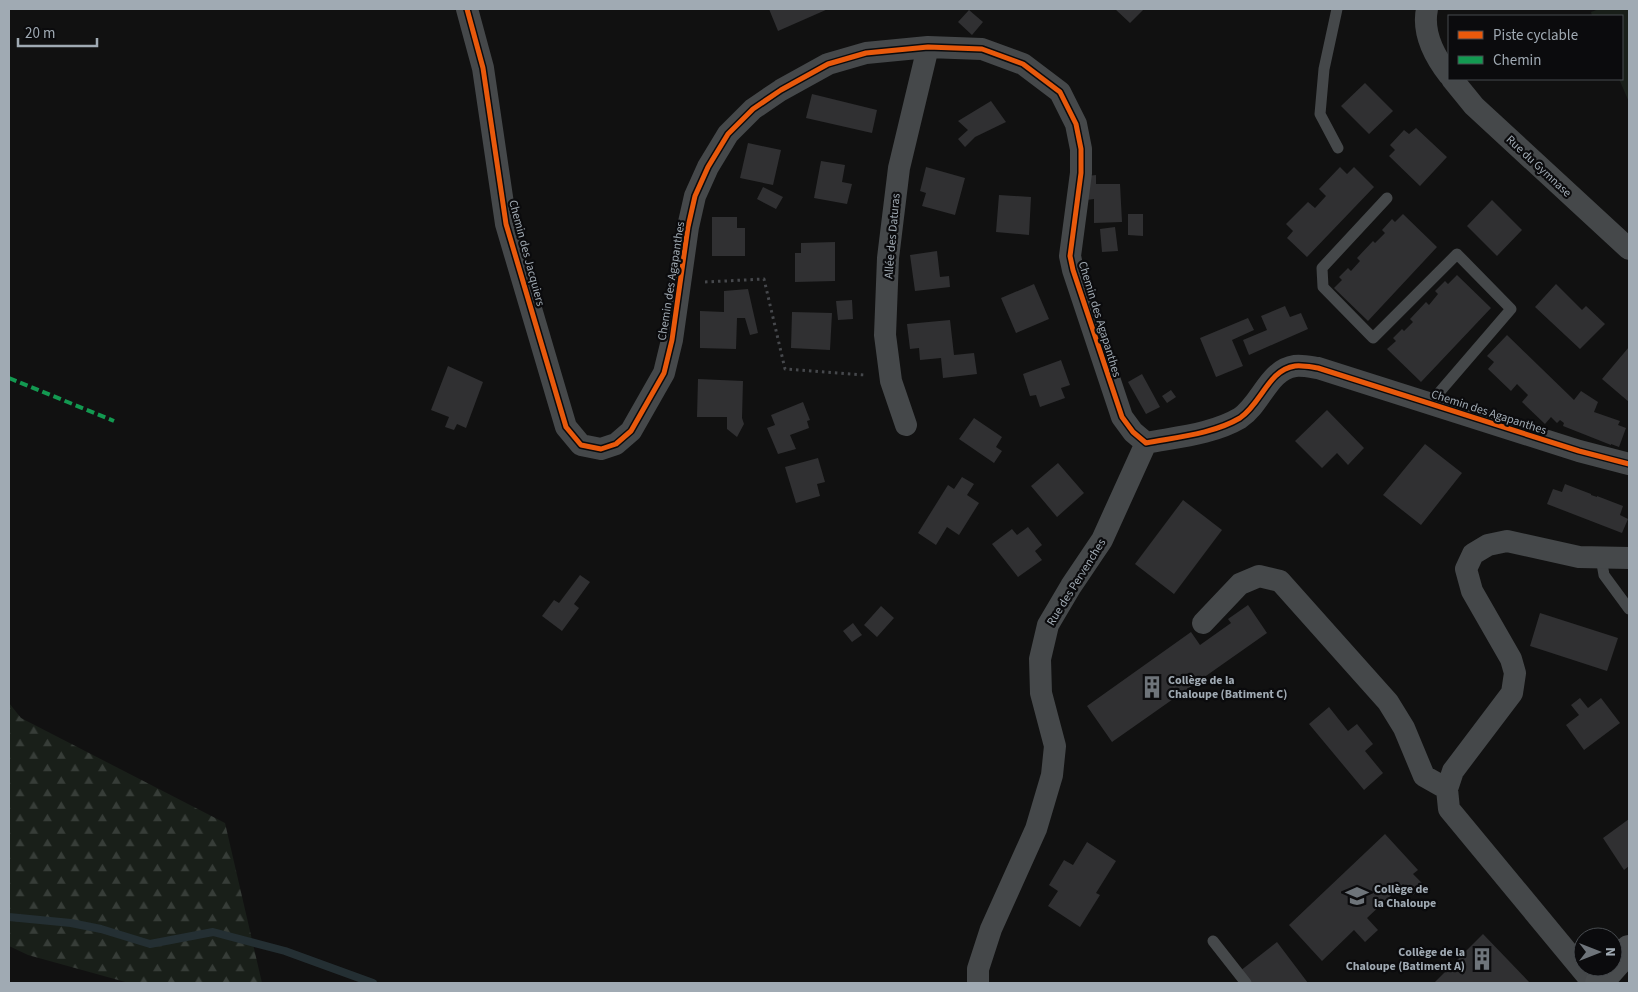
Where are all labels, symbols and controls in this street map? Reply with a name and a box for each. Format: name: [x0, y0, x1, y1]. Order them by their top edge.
scale bar: [18, 15, 96, 47]
legend: [1448, 15, 1623, 80]
text: 20 m: [25, 23, 55, 44]
text: Piste cyclable: [1493, 25, 1578, 46]
text: Chemin: [1493, 50, 1542, 71]
street label: Rue du Gymnase: [1502, 132, 1575, 201]
street label: Allée des Daturas: [880, 193, 905, 280]
street label: Chemin des Jacquiers: [504, 198, 549, 308]
street label: Chemin des Agapanthes: [654, 220, 689, 342]
street label: Chemin des Agapanthes: [1074, 259, 1125, 379]
street label: Chemin des Agapanthes: [1429, 386, 1549, 439]
street label: Rue des Pervenches: [1043, 535, 1110, 629]
place label: Collège de la Chaloupe (Batiment C): [1168, 672, 1287, 703]
building icon: Collège de la Chaloupe (Batiment C): [1139, 674, 1165, 700]
place label: Collège de la Chaloupe: [1374, 881, 1436, 912]
school or university icon: Collège de la Chaloupe: [1344, 883, 1370, 909]
north arrow: [1573, 927, 1623, 977]
place label: Collège de la Chaloupe (Batiment A): [1346, 944, 1465, 975]
building icon: Collège de la Chaloupe (Batiment A): [1469, 946, 1495, 972]
text: N: [1600, 947, 1620, 957]

